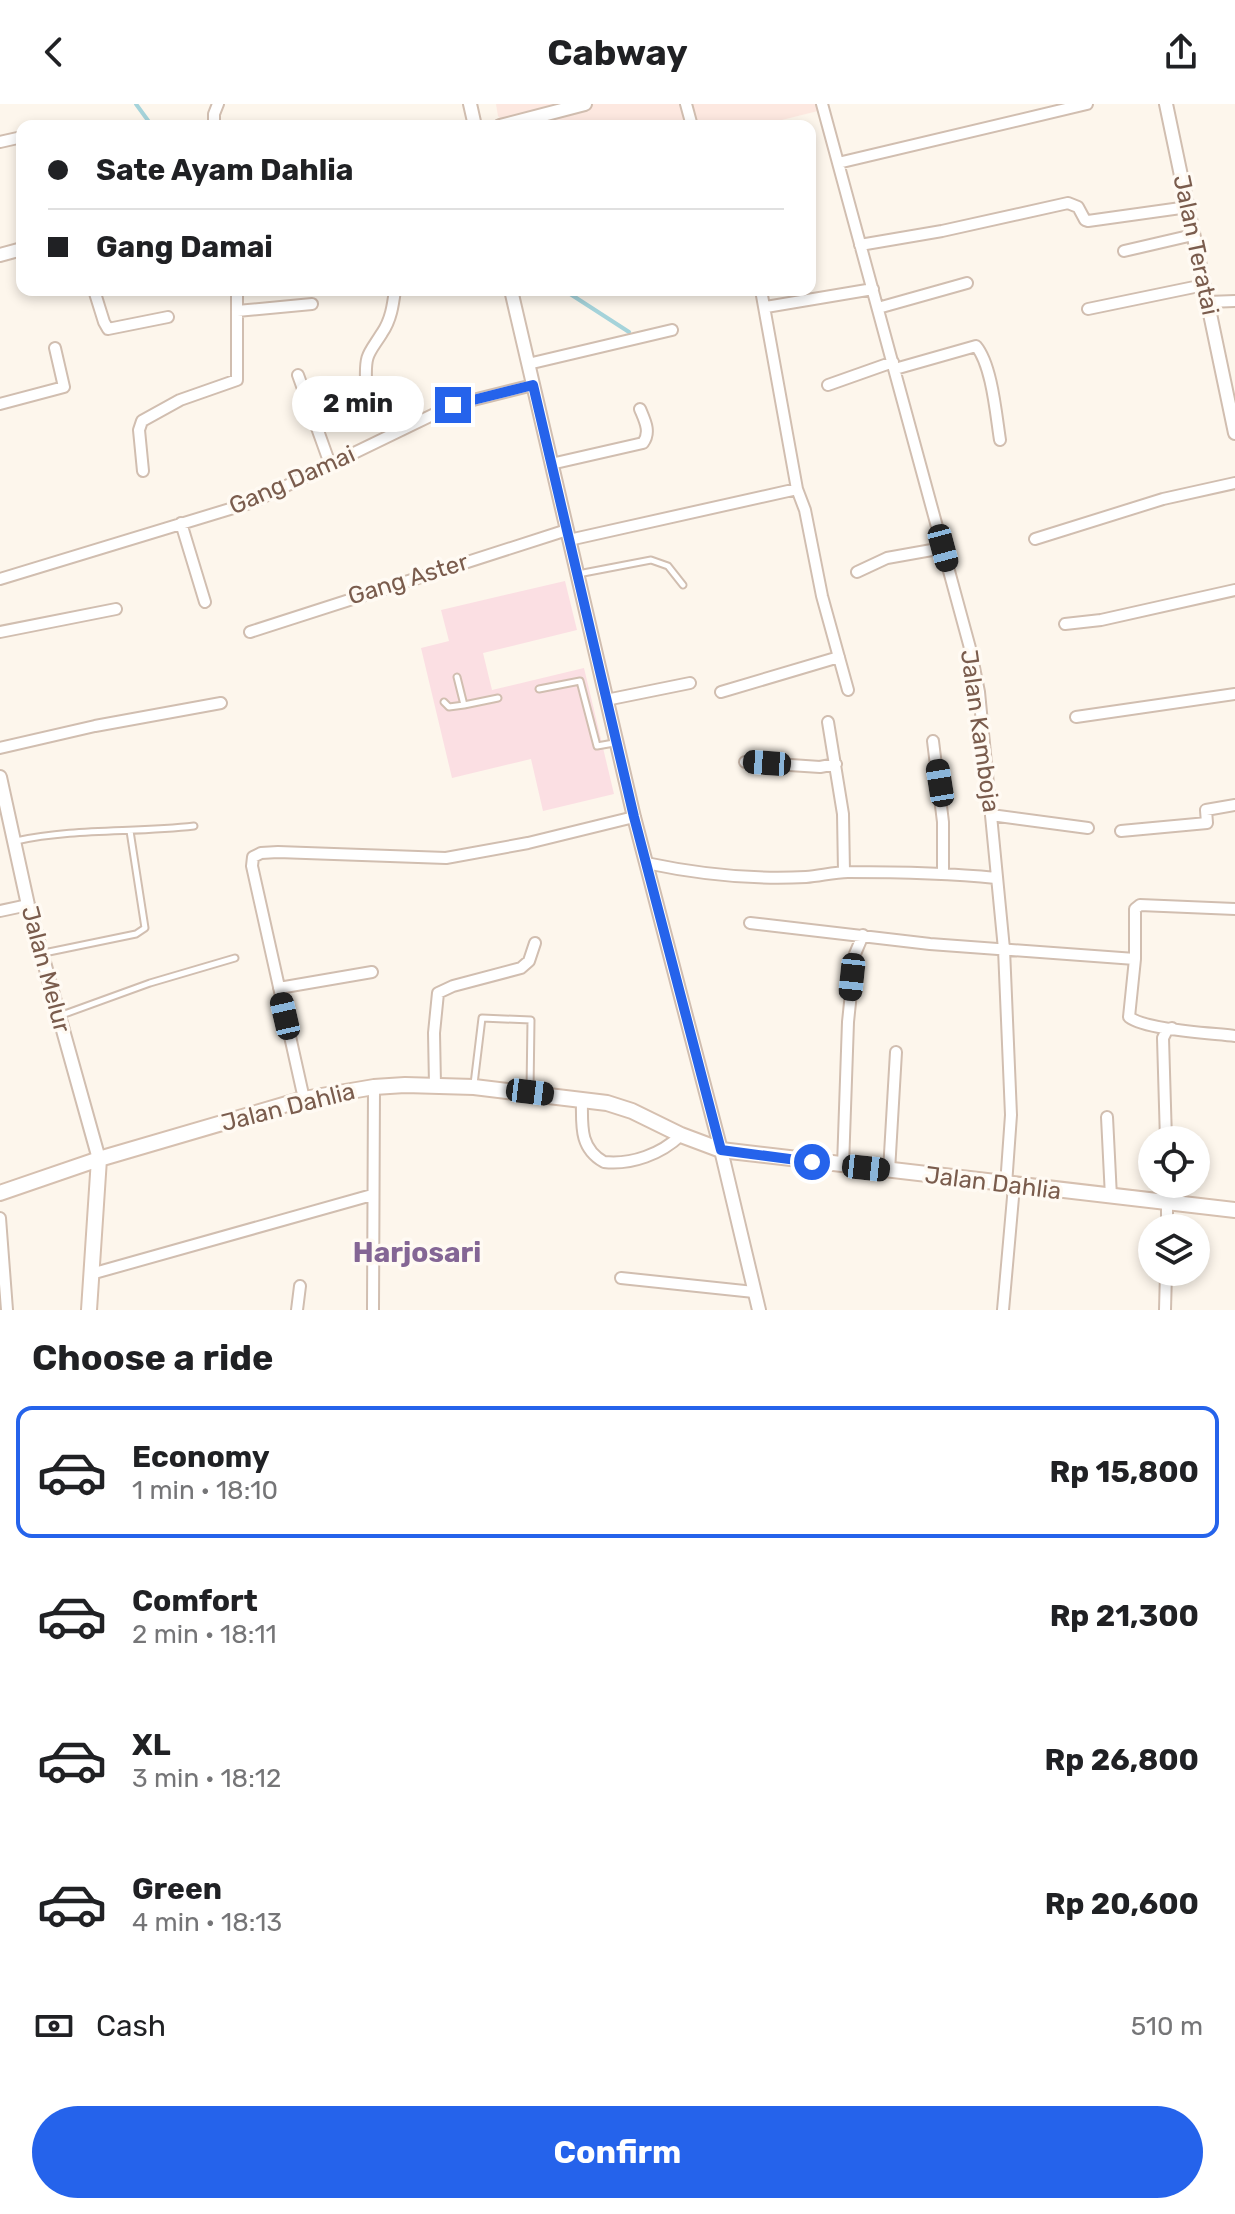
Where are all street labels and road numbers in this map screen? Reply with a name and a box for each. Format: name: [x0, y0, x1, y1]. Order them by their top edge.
street label: Jalan Teratai: [1167, 172, 1225, 318]
street label: Gang Damai: [225, 440, 359, 520]
street label: Gang Aster: [345, 547, 471, 611]
street label: Jalan Kamboja: [955, 648, 1005, 814]
street label: Jalan Melur: [16, 903, 76, 1035]
street label: Jalan Dahlia: [218, 1077, 358, 1137]
street label: Jalan Dahlia: [923, 1161, 1063, 1205]

